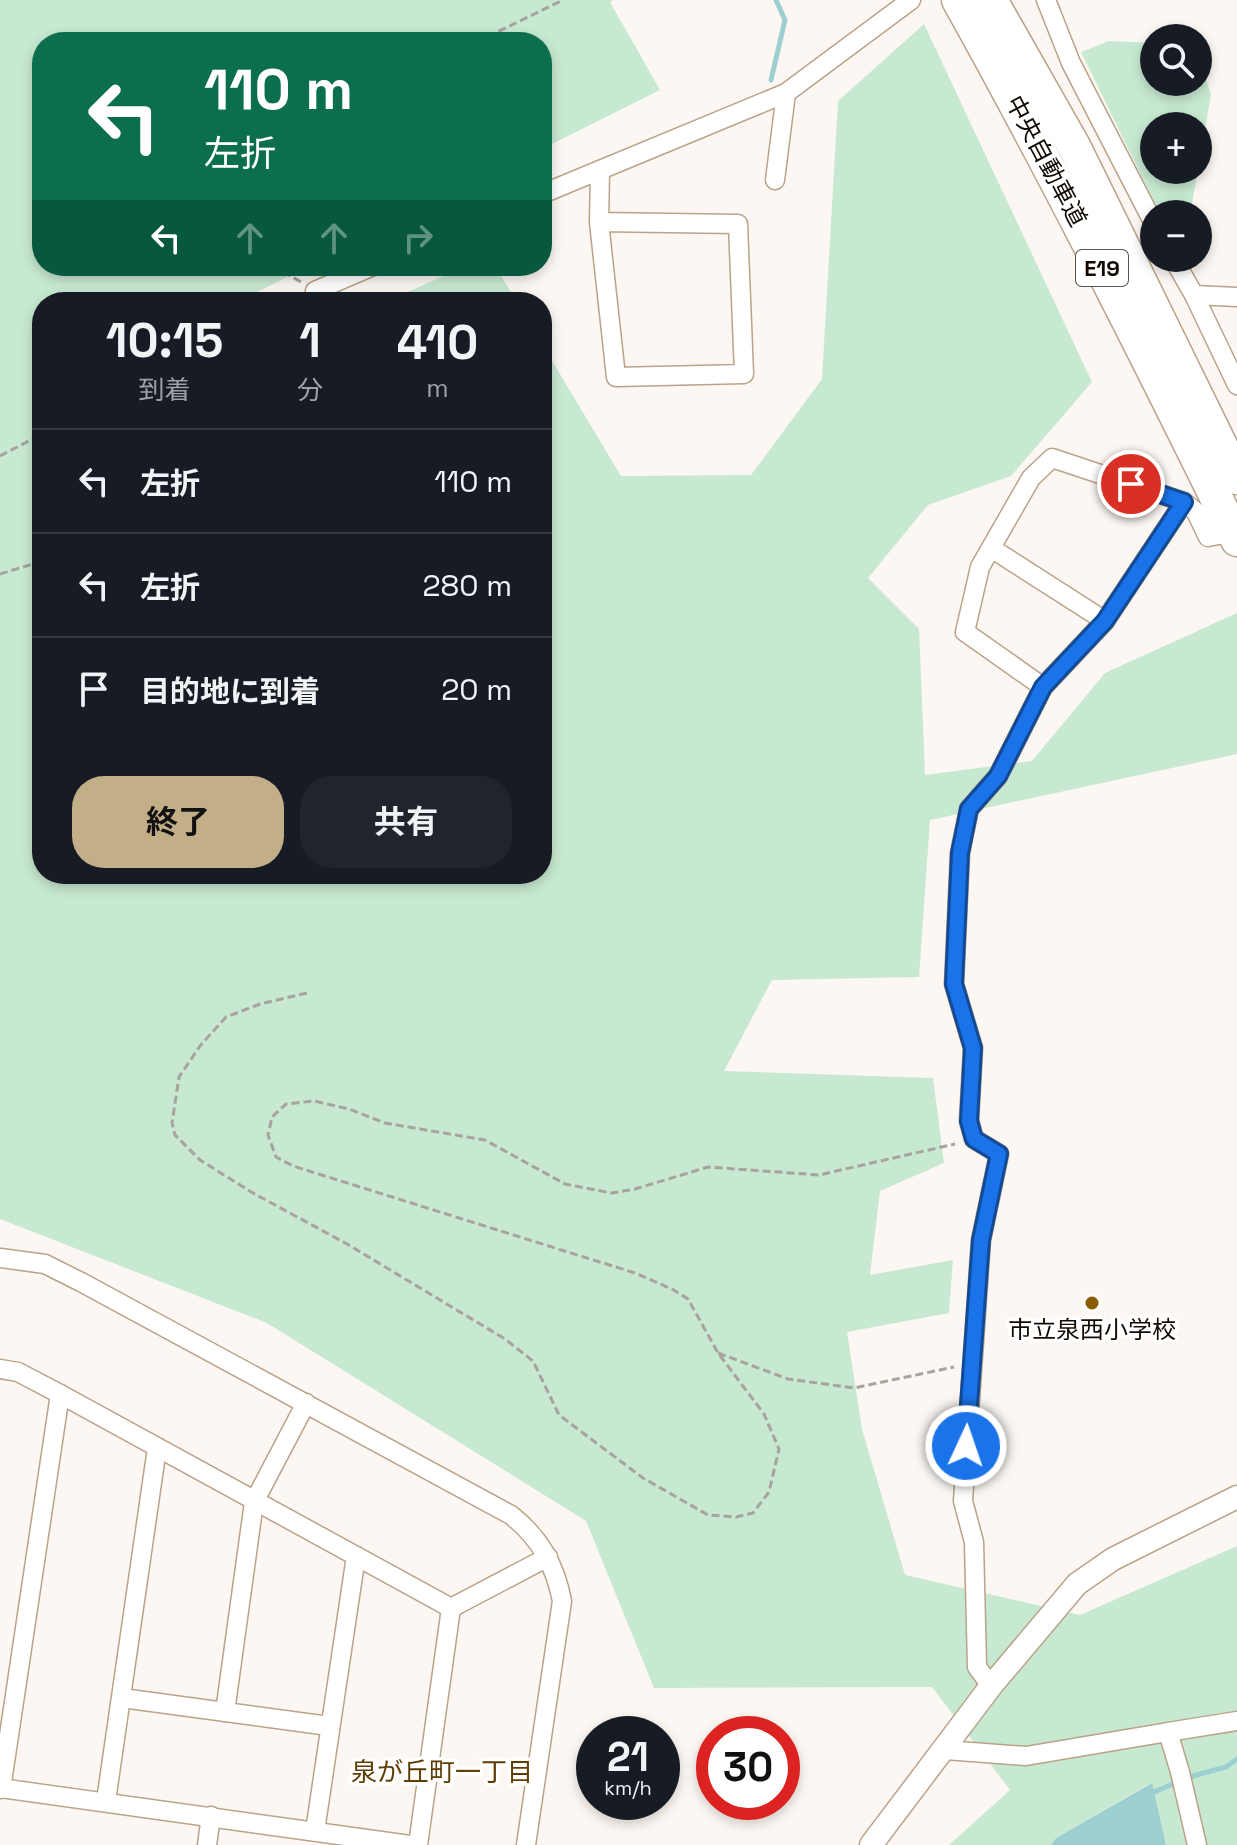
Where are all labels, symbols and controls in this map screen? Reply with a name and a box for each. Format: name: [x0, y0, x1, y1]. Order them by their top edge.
map controls: [1140, 24, 1212, 272]
button: search: [1140, 24, 1212, 96]
text: 110 m: [204, 54, 353, 125]
icon: left: [72, 64, 176, 168]
street label: 中央自動車道: [999, 90, 1094, 232]
button: +: [1140, 112, 1212, 184]
text: 左折: [204, 131, 276, 177]
button: −: [1140, 200, 1212, 272]
icon: left: [144, 216, 188, 260]
icon: ahead: [228, 216, 272, 260]
icon: ahead: [312, 216, 356, 260]
icon: right: [396, 216, 440, 260]
road number: E19: [1076, 250, 1128, 286]
text: 10:15: [106, 310, 223, 371]
text: 1: [299, 310, 321, 371]
text: 410: [397, 312, 478, 373]
text: m: [426, 371, 449, 405]
text: 到着: [139, 373, 191, 407]
text: 分: [297, 373, 323, 407]
pin: [1097, 450, 1165, 518]
icon: left: [72, 459, 116, 503]
text: 110 m: [434, 462, 512, 501]
icon: arrive: [1109, 462, 1153, 506]
text: 左折: [140, 464, 200, 503]
icon: left: [72, 563, 116, 607]
text: 280 m: [422, 566, 512, 605]
text: 左折: [140, 568, 200, 607]
icon: arrive: [72, 667, 116, 711]
text: 20 m: [441, 670, 512, 709]
text: 目的地に到着: [140, 672, 320, 711]
button: 終了: [72, 776, 284, 868]
button: 共有: [300, 776, 512, 868]
marker: 市立泉西小学校: [1083, 1294, 1101, 1312]
place label: 市立泉西小学校: [1008, 1314, 1176, 1345]
position arrow: [924, 1404, 1008, 1488]
speed limit sign: 30: [696, 1716, 800, 1820]
text: 21: [607, 1732, 649, 1783]
district label: 泉が丘町一丁目: [351, 1755, 533, 1789]
text: km/h: [604, 1775, 652, 1801]

